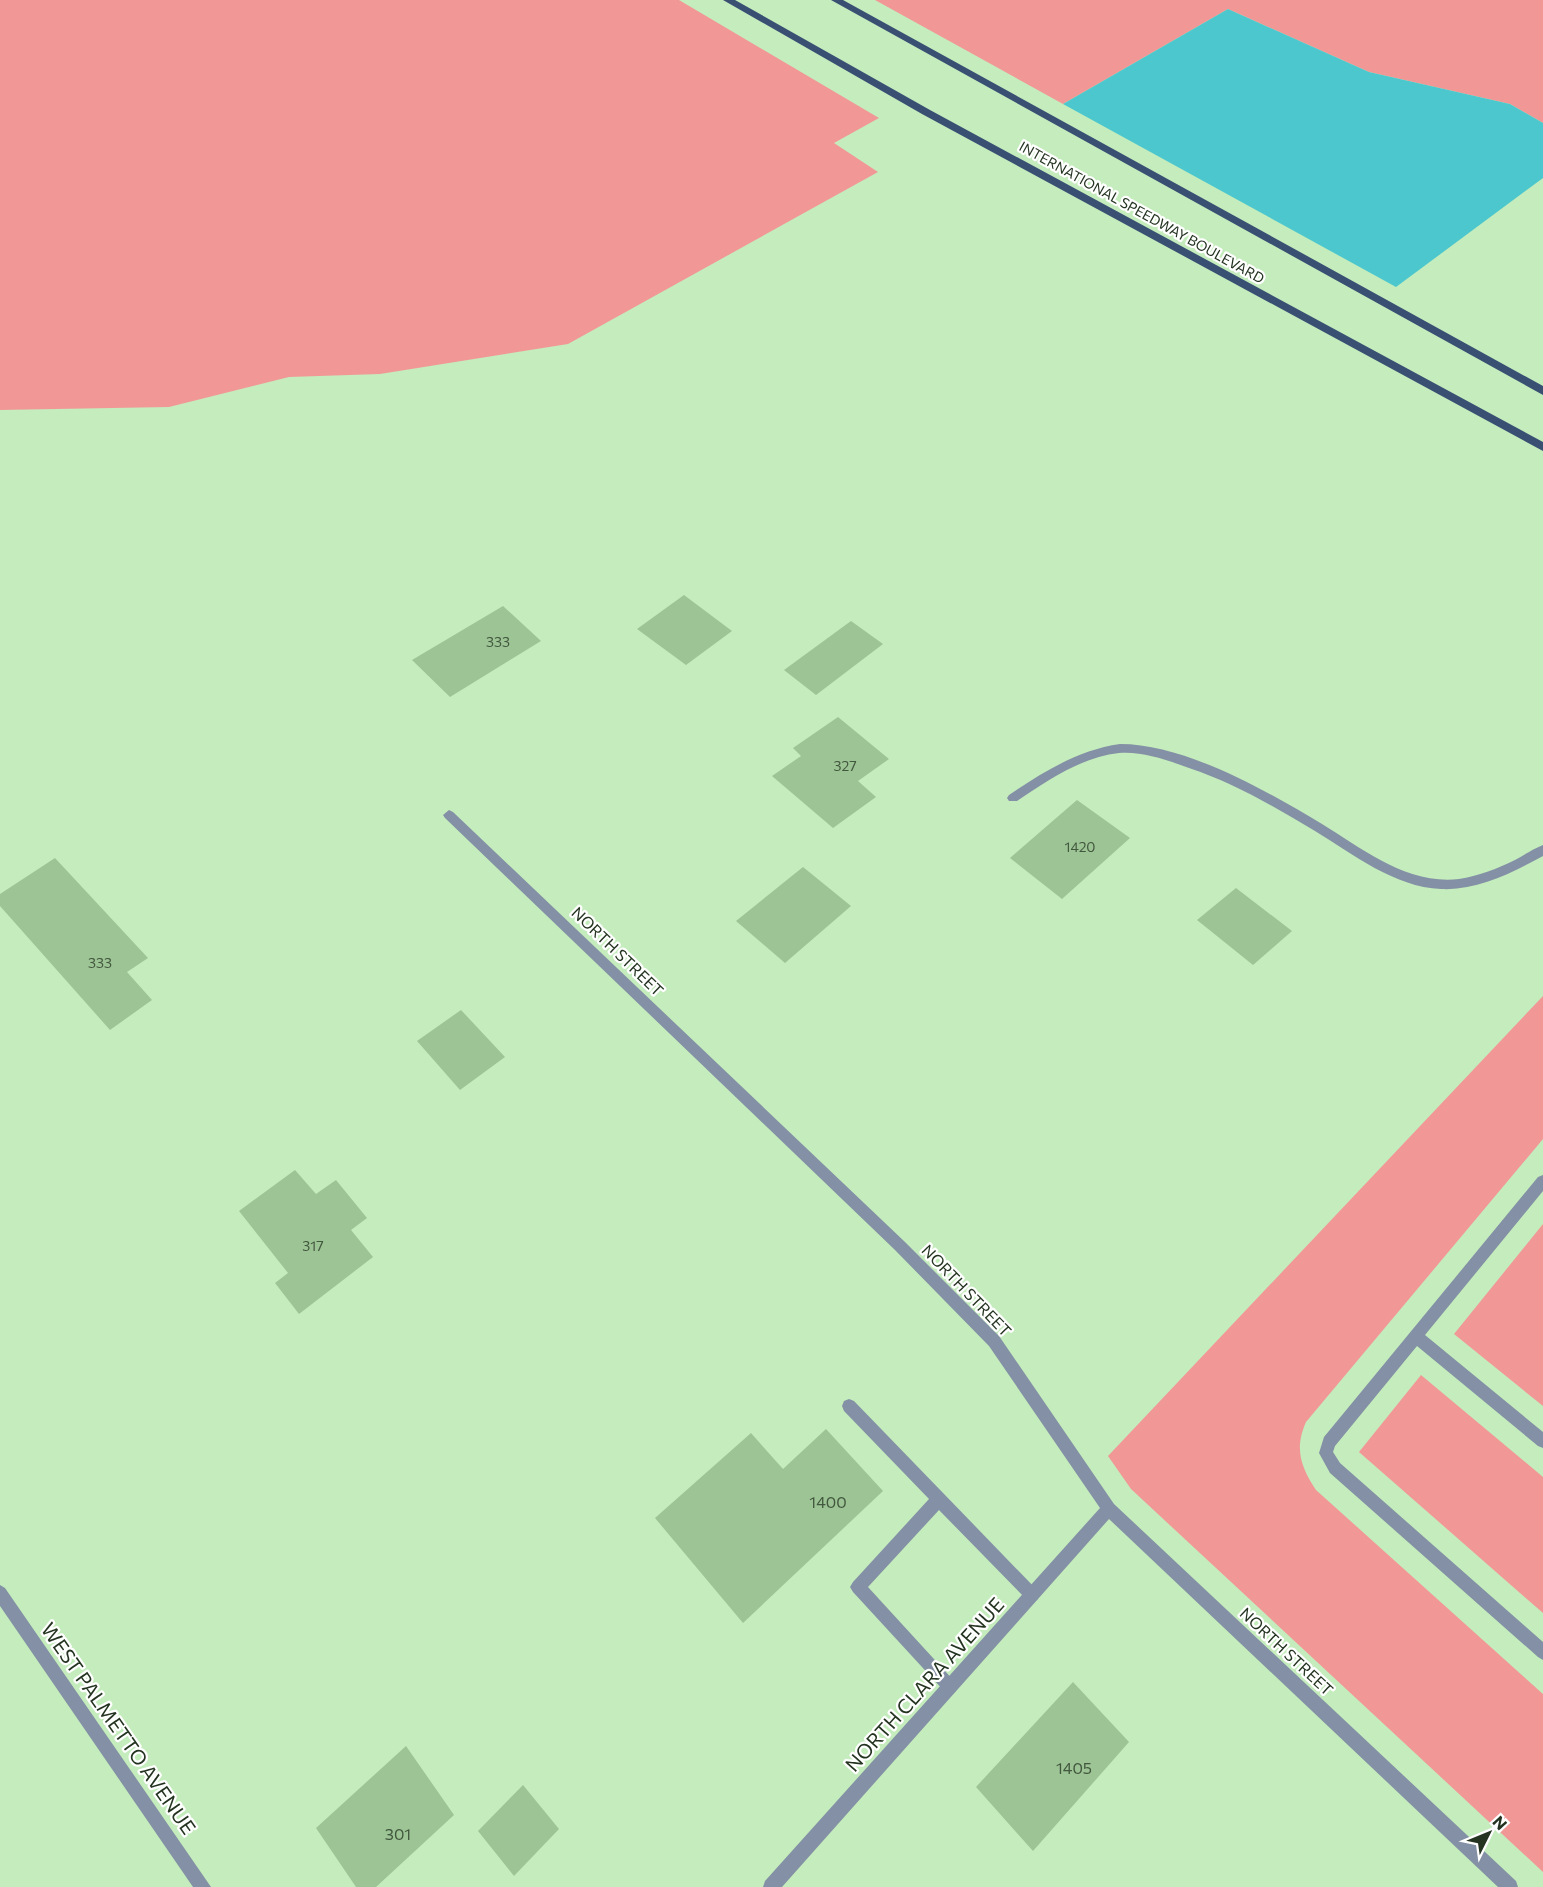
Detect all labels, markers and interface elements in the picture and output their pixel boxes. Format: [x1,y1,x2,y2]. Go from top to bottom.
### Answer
street label: INTERNATIONAL SPEEDWAY BOULEVARD [1017,137,1267,287]
house number: 333 [486,633,510,650]
house number: 327 [833,757,857,774]
house number: 1420 [1064,838,1096,855]
street label: NORTH STREET [568,902,668,1000]
house number: 333 [88,954,112,971]
house number: 317 [302,1237,324,1254]
street label: NORTH STREET [918,1240,1016,1340]
house number: 1400 [809,1492,847,1511]
street label: NORTH CLARA AVENUE [840,1592,1008,1776]
street label: NORTH STREET [1237,1603,1337,1699]
street label: WEST PALMETTO AVENUE [37,1618,201,1838]
house number: 1405 [1056,1758,1092,1777]
north arrow [1459,1803,1519,1863]
text: N [1489,1812,1511,1833]
house number: 301 [385,1824,411,1843]

